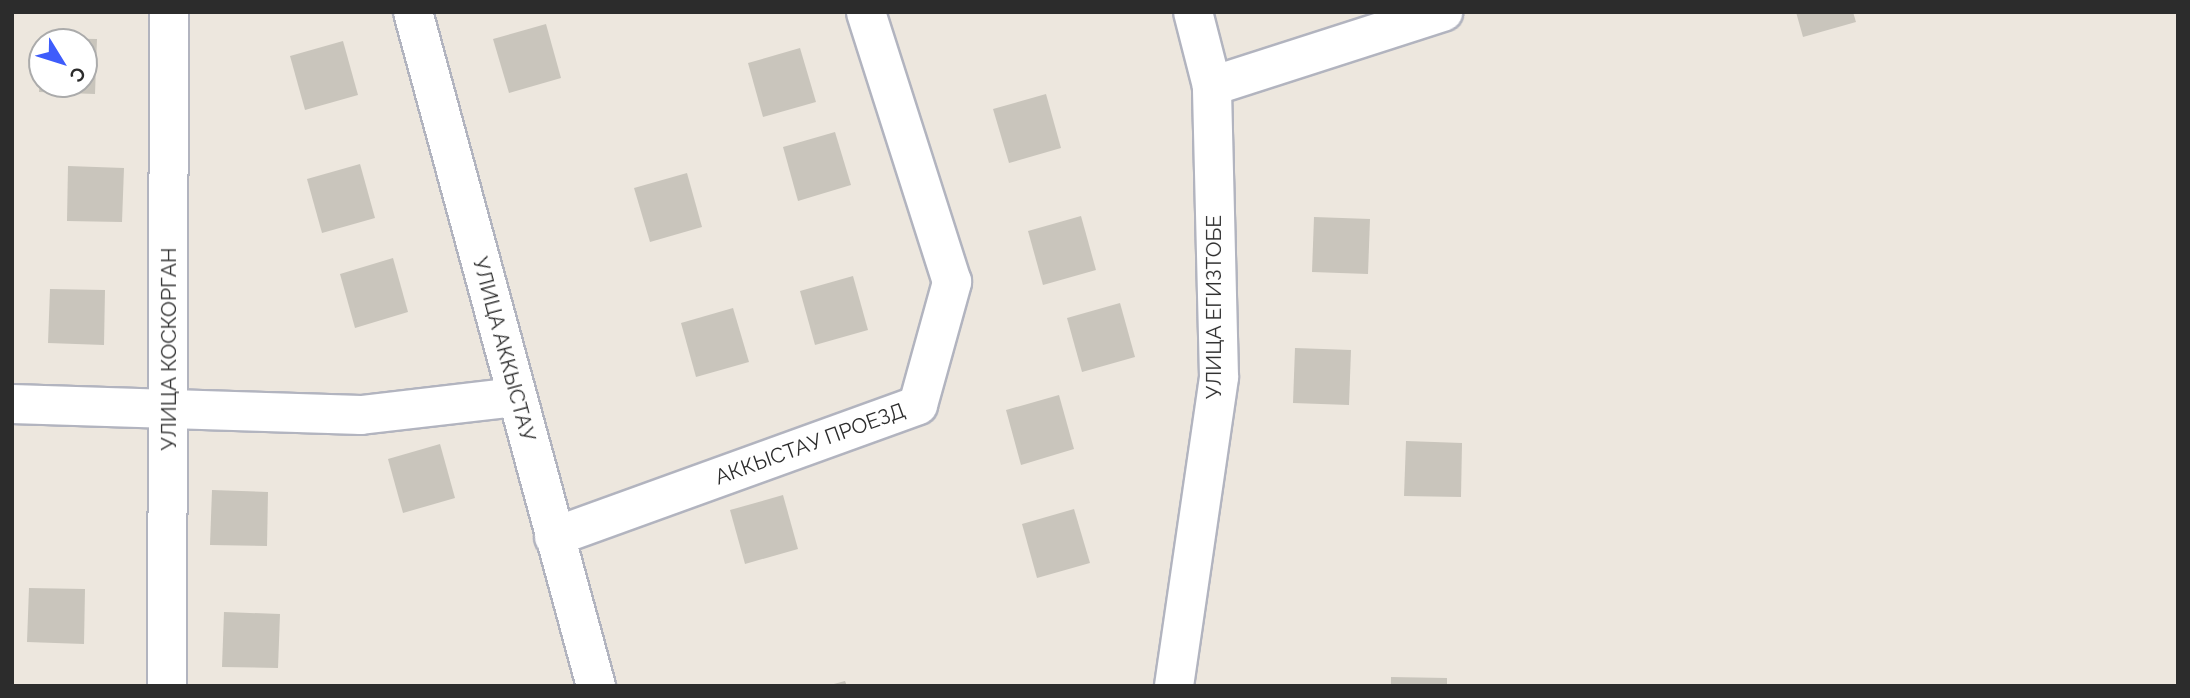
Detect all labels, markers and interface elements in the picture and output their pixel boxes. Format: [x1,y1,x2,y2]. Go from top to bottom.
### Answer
north arrow [28,28,98,98]
text: С [65,63,91,87]
street label: УЛИЦА ЕГИЗТОБЕ [1201,215,1227,399]
street label: УЛИЦА КОСКОРГАН [156,247,182,451]
street label: УЛИЦА АККЫСТАУ [467,254,541,444]
street label: АККЫСТАУ ПРОЕЗД [712,398,908,490]

